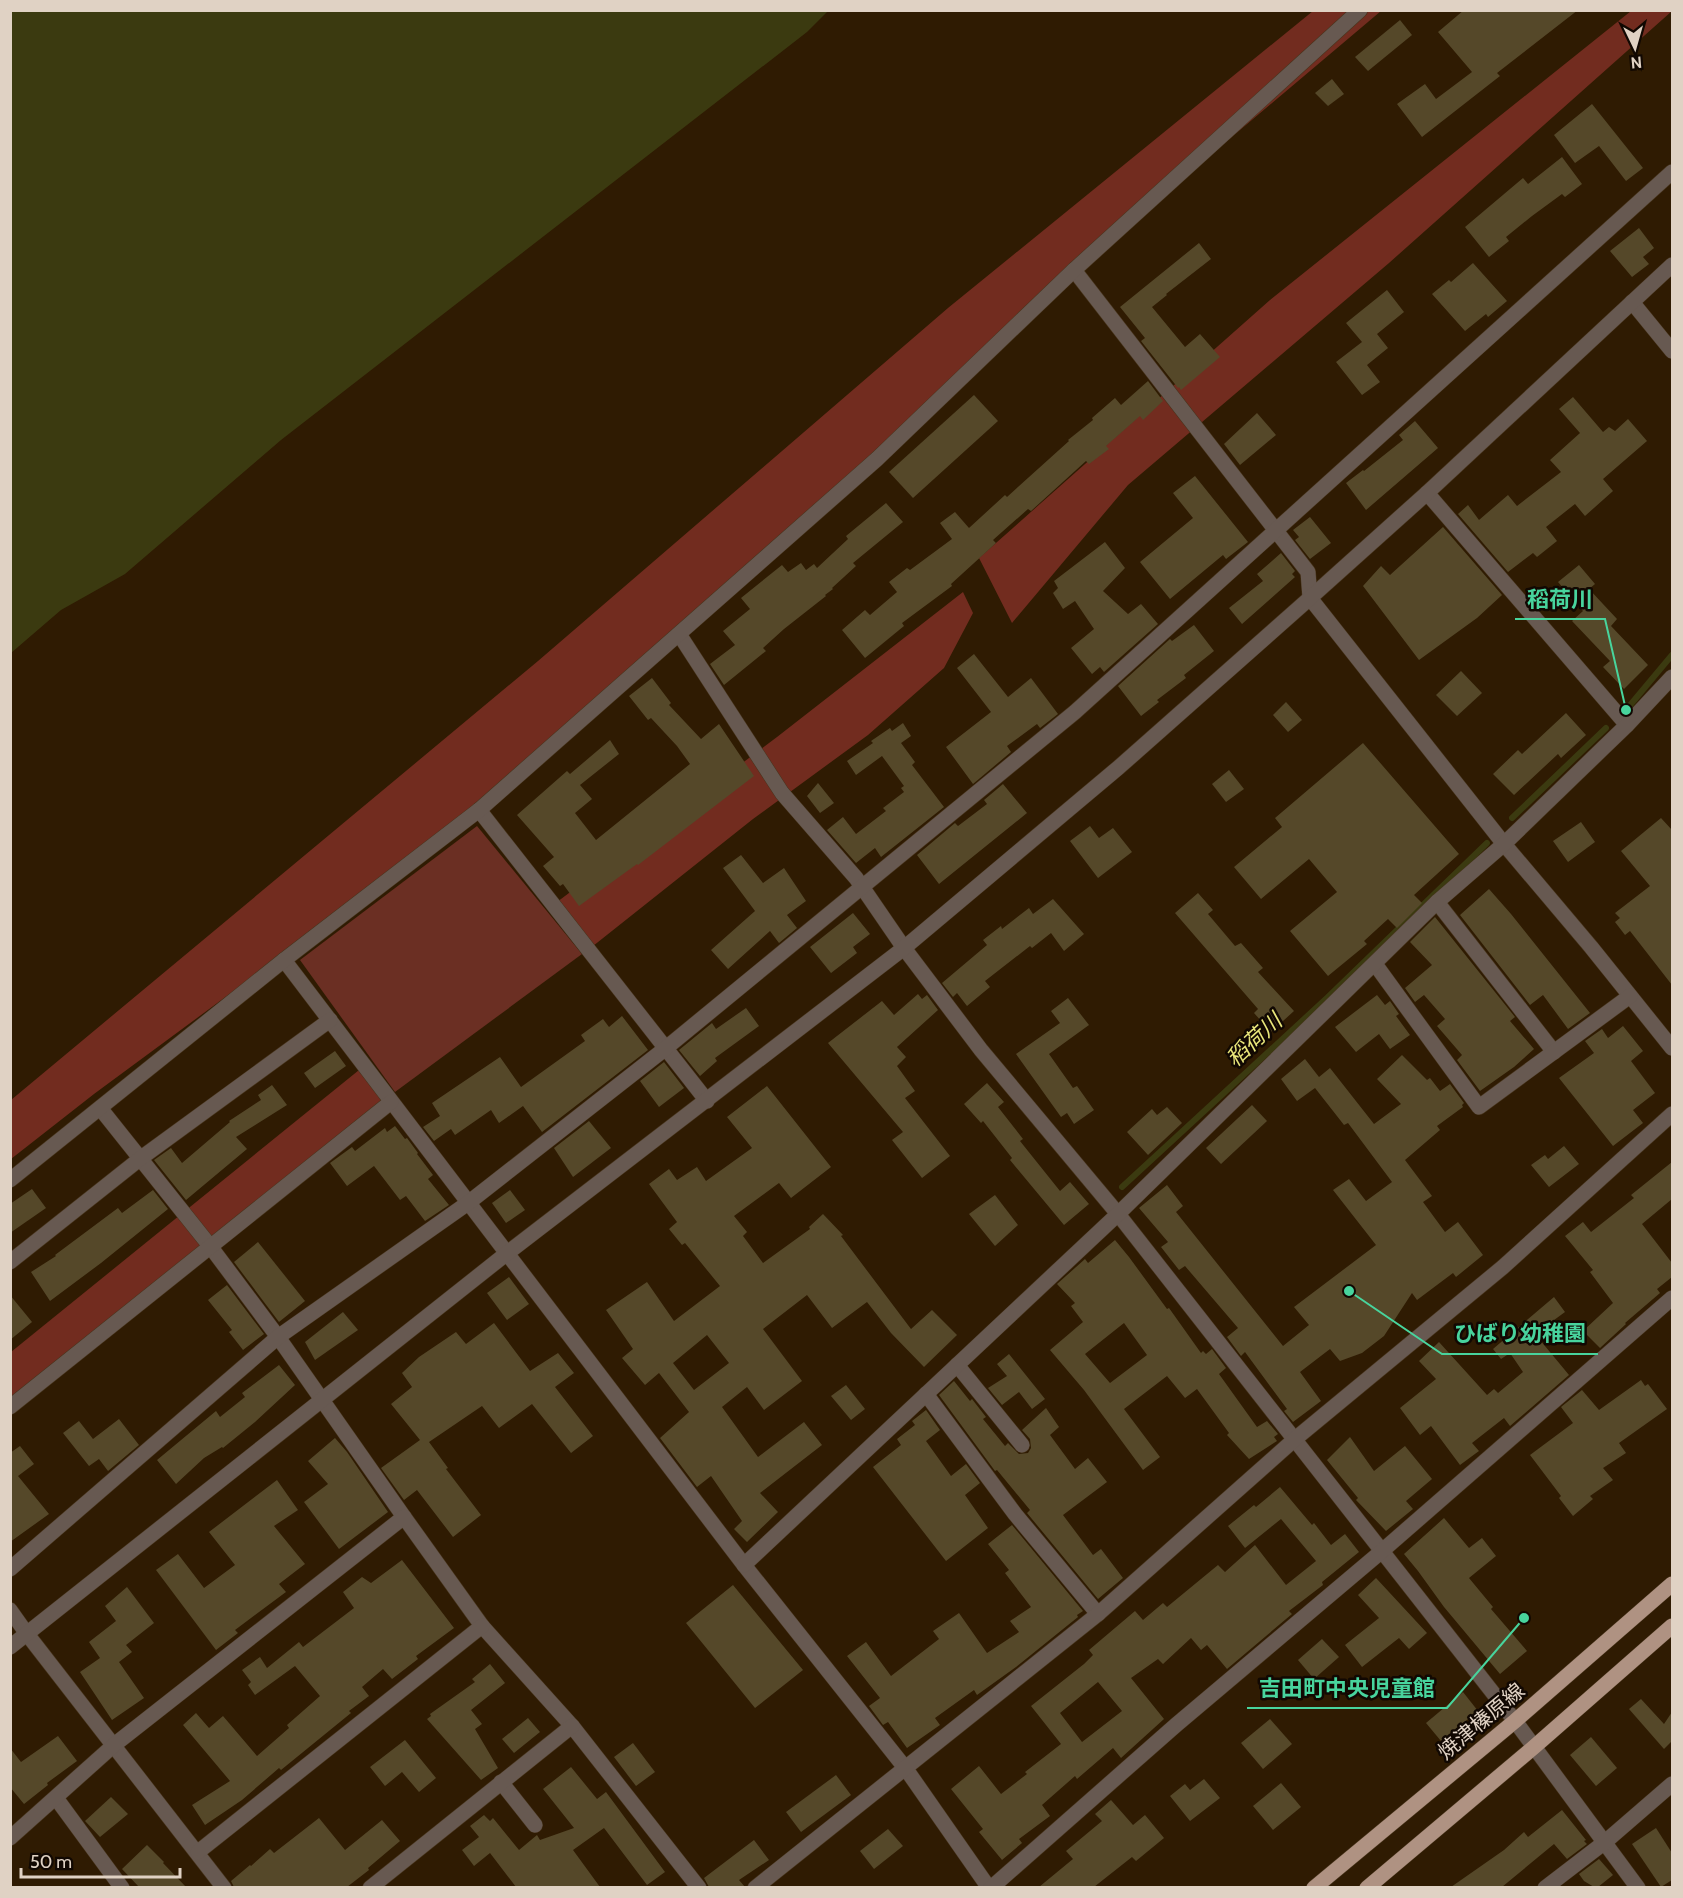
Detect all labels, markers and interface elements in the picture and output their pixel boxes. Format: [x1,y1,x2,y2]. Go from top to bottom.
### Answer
north arrow [1605,18,1665,78]
text: N [1630,52,1643,72]
callout: 稻荷川 [1515,579,1605,619]
text: 稻荷川 [1527,586,1593,613]
water label: 稻荷川 [1221,1006,1289,1072]
callout: ひばり幼稚園 [1442,1314,1598,1354]
text: ひばり幼稚園 [1454,1320,1586,1347]
callout: 吉田町中央児童館 [1247,1668,1447,1708]
text: 吉田町中央児童館 [1259,1675,1435,1702]
street label: 焼津榛原線 [1433,1678,1529,1764]
scale bar [21,1841,180,1879]
text: 50 m [30,1851,72,1873]

